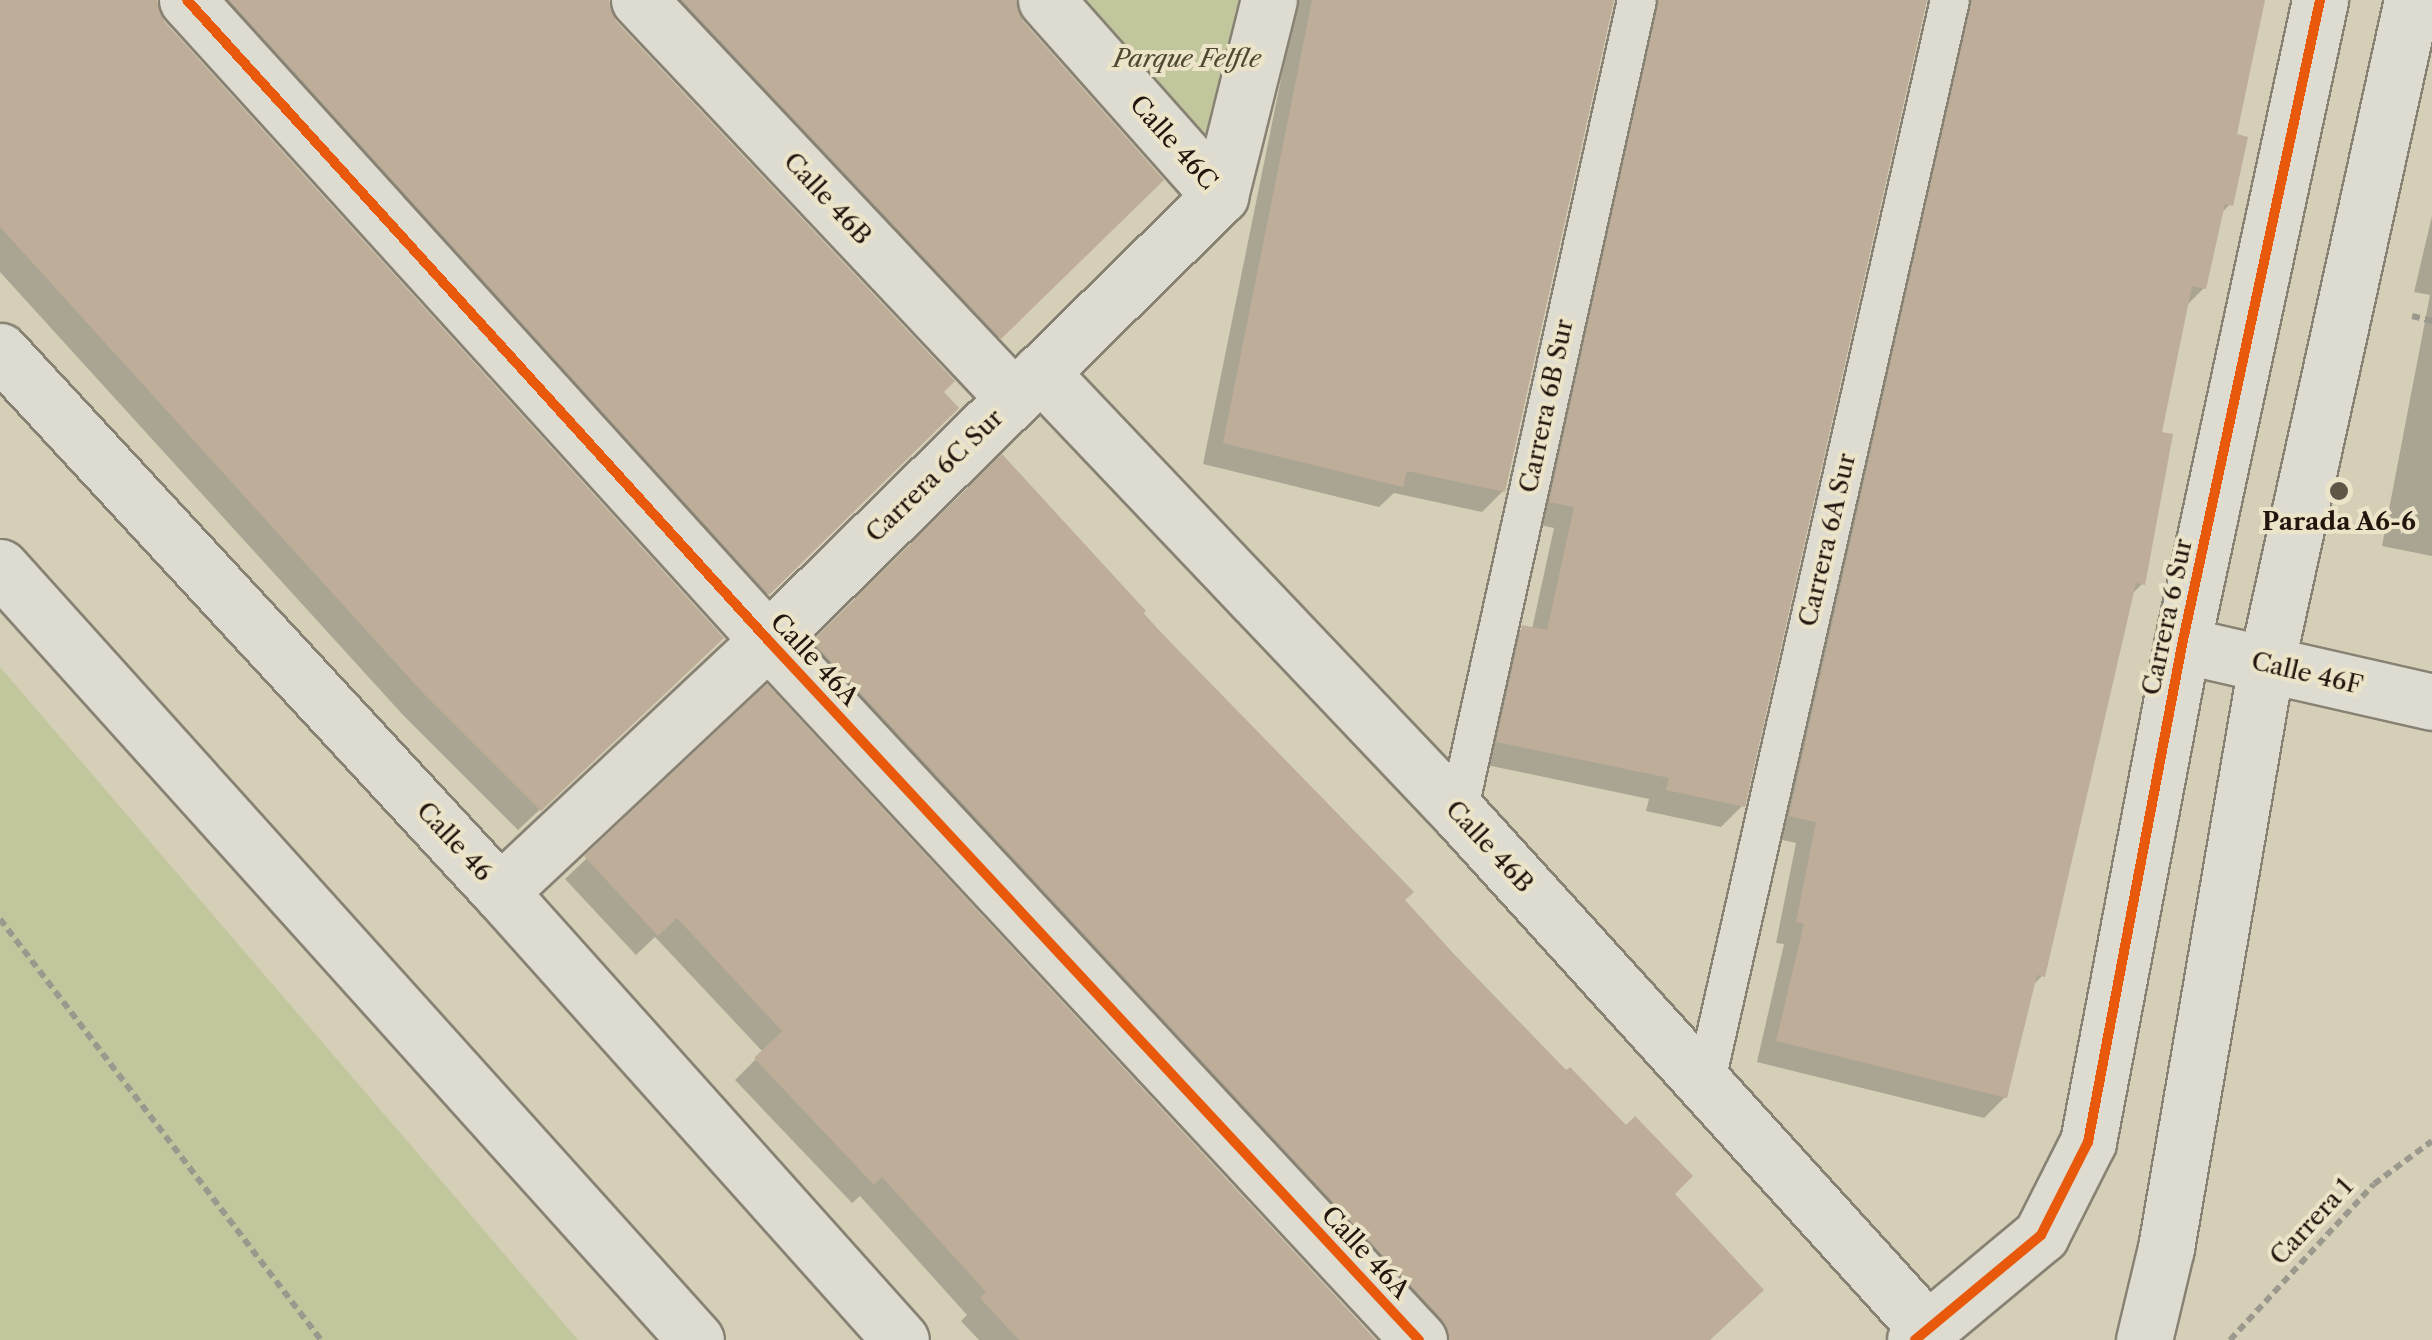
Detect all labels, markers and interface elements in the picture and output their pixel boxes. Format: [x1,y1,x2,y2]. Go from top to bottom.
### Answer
park label: Parque Felfle [1113,44,1261,74]
street label: Calle 46C [1123,90,1223,196]
street label: Calle 46B [777,147,877,251]
street label: Carrera 6B Sur [1514,316,1580,496]
street label: Carrera 6C Sur [860,403,1010,549]
street label: Carrera 6A Sur [1793,450,1863,630]
marker: Parada A6-6 [2328,480,2350,502]
place label: Parada A6-6 [2261,507,2417,537]
street label: Carrera 6 Sur [2137,536,2199,698]
street label: Calle 46A [764,608,864,712]
street label: Calle 46F [2248,647,2366,701]
street label: Calle 46B [1439,795,1539,899]
street label: Calle 46 [410,796,498,888]
street label: Carrera 1 [2264,1172,2360,1272]
street label: Calle 46A [1315,1201,1415,1305]

